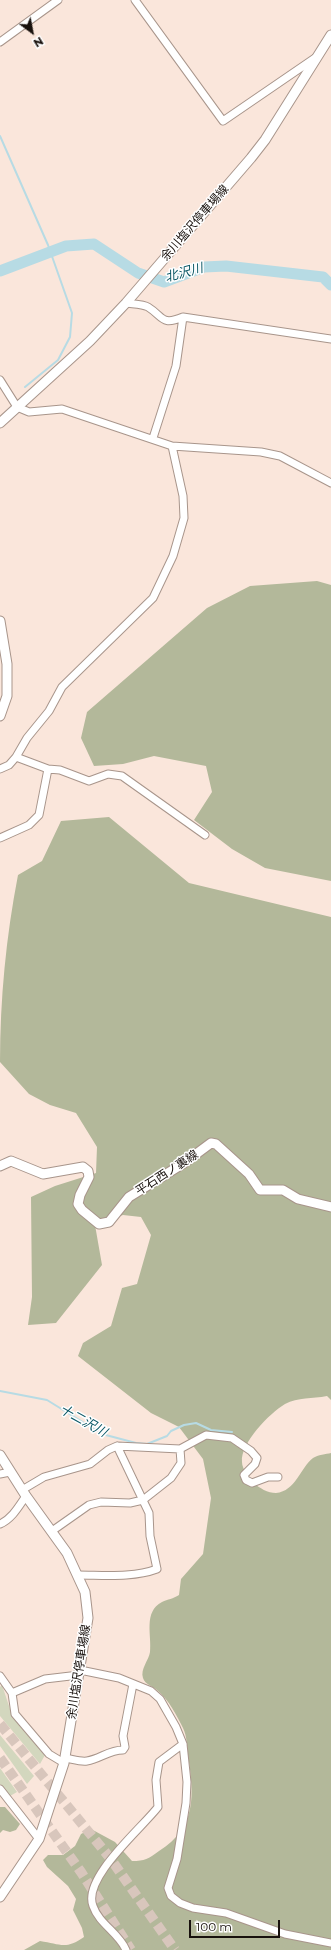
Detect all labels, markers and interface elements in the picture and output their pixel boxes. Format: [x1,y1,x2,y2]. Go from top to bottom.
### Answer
north arrow [12,12,52,52]
text: N [31,34,46,50]
street label: 余川塩沢停車場線 [158,182,232,264]
water label: 北沢川 [163,260,205,286]
street label: 平石西ノ裏線 [133,1147,201,1199]
water label: 十二沢川 [56,1402,110,1440]
street label: 余川塩沢停車場線 [64,1623,94,1721]
scale bar [191,1912,282,1938]
text: 100 m [196,1919,232,1934]

